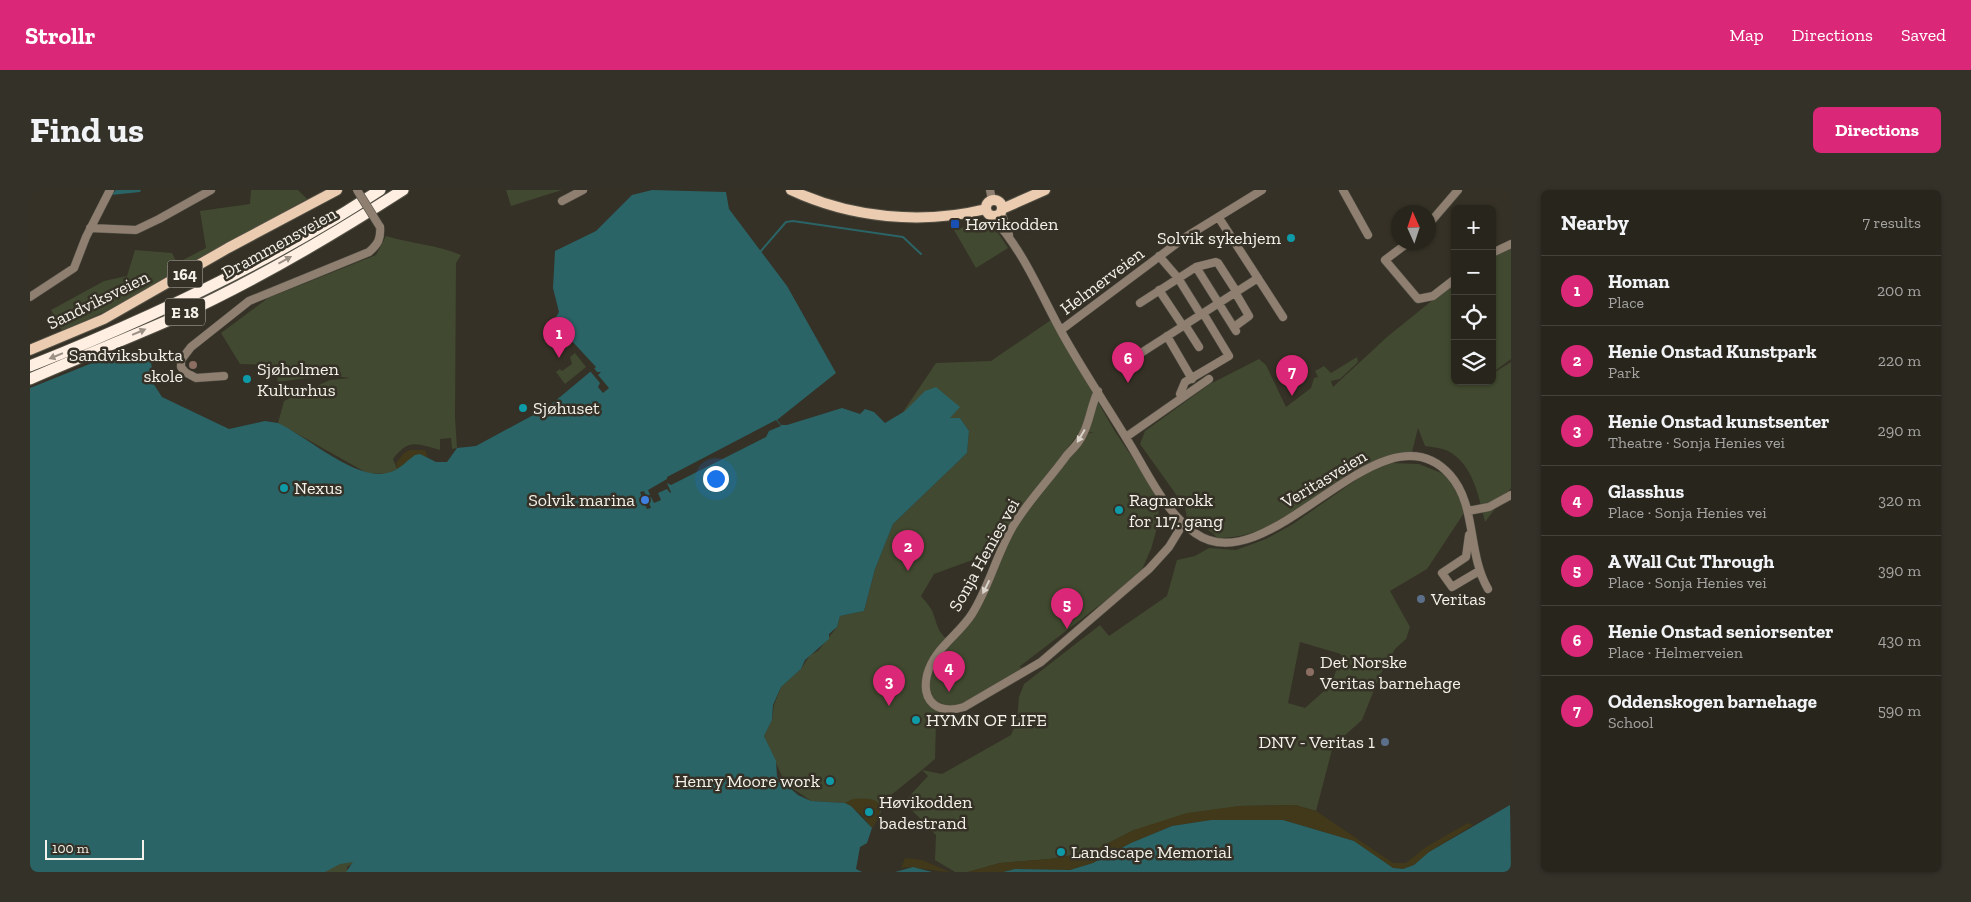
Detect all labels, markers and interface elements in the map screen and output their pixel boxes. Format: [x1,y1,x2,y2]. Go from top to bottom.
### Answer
text: Strollr [25,21,95,50]
text: Map [1729,24,1764,46]
text: Directions [1792,24,1873,46]
text: Saved [1901,24,1946,46]
button: Directions [1813,107,1941,153]
text: Find us [30,109,144,151]
street label: Drammensveien [218,202,341,284]
north arrow [1391,205,1436,250]
map controls [1451,205,1496,385]
button: + [1451,205,1496,250]
text: Nearby [1561,210,1629,235]
place label: Høvikodden [965,213,1059,235]
text: 7 results [1862,213,1921,232]
marker: Høvikodden [949,218,961,230]
place label: Solvik sykehjem [1157,227,1281,249]
marker: Solvik sykehjem [1285,232,1297,244]
street label: Helmerveien [1056,242,1149,320]
button: − [1451,250,1496,295]
one-way arrow [278,256,292,265]
road number: 164 [168,260,202,288]
street label: Sandviksveien [43,266,153,334]
text: Homan [1608,270,1670,293]
text: 1 [1574,281,1580,300]
text: 200 m [1877,281,1921,300]
text: Place [1608,293,1644,312]
button: locate [1451,295,1496,340]
road number: E 18 [165,298,205,326]
pin: 1 [543,317,575,358]
one-way arrow [132,328,146,336]
button: layers [1451,340,1496,385]
text: Henie Onstad Kunstpark [1608,340,1816,363]
pin: 6 [1112,342,1144,383]
place label: Sandviksbukta skole [69,344,183,387]
text: 2 [1573,351,1581,370]
text: 220 m [1878,351,1921,370]
one-way arrow [48,352,63,360]
pin: 7 [1276,355,1308,396]
place label: Sjøholmen Kulturhus [257,358,340,401]
marker: Sandviksbukta skole [187,359,199,371]
text: Park [1608,363,1640,382]
marker: Sjøholmen Kulturhus [241,373,253,385]
place label: Sjøhuset [533,397,600,419]
marker: Sjøhuset [517,402,529,414]
text: Henie Onstad kunstsenter [1608,410,1829,433]
text: 3 [1573,421,1581,440]
text: 290 m [1878,421,1921,440]
one-way arrow [1076,429,1085,443]
text: Theatre · Sonja Henies vei [1608,433,1785,452]
street label: Veritasveien [1276,445,1371,514]
your location [703,466,729,492]
place label: Nexus [294,477,343,499]
text: Glasshus [1608,480,1684,503]
marker: Nexus [278,482,290,494]
place label: Solvik marina [528,489,635,511]
place label: Ragnarokk for 117. gang [1129,489,1223,532]
text: 4 [1572,491,1582,510]
text: 320 m [1878,491,1921,510]
marker: Solvik marina [639,494,651,506]
street label: Sonja Henies vei [944,495,1024,615]
text: Place · Sonja Henies vei [1608,503,1767,522]
marker: Ragnarokk for 117. gang [1113,504,1125,516]
pin: 2 [892,530,924,571]
text: A Wall Cut Through [1608,550,1774,573]
text: 5 [1573,561,1581,580]
text: 390 m [1878,561,1921,580]
text: Place · Sonja Henies vei [1608,573,1767,592]
one-way arrow [982,580,990,595]
pin: 5 [1051,588,1083,629]
place label: Veritas [1430,588,1486,610]
marker: Veritas [1415,593,1427,605]
text: Henie Onstad seniorsenter [1608,620,1833,643]
text: 6 [1573,631,1581,650]
text: 430 m [1878,631,1921,650]
text: Place · Helmerveien [1608,643,1743,662]
pin: 4 [933,651,965,692]
place label: Det Norske Veritas barnehage [1319,651,1461,694]
pin: 3 [873,665,905,706]
marker: Det Norske Veritas barnehage [1304,666,1316,678]
text: Oddenskogen barnehage [1608,690,1817,713]
text: 7 [1573,701,1581,720]
text: 590 m [1878,701,1921,720]
place label: HYMN OF LIFE [926,709,1047,731]
text: School [1608,713,1654,732]
marker: HYMN OF LIFE [910,714,922,726]
place label: DNV - Veritas 1 [1259,731,1375,753]
marker: DNV - Veritas 1 [1379,736,1391,748]
place label: Henry Moore work [674,770,821,792]
marker: Henry Moore work [824,775,836,787]
place label: Høvikodden badestrand [878,791,973,834]
marker: Høvikodden badestrand [863,806,875,818]
scale bar [45,837,144,860]
text: 100 m [52,840,89,857]
place label: Landscape Memorial [1071,841,1232,863]
marker: Landscape Memorial [1055,846,1067,858]

